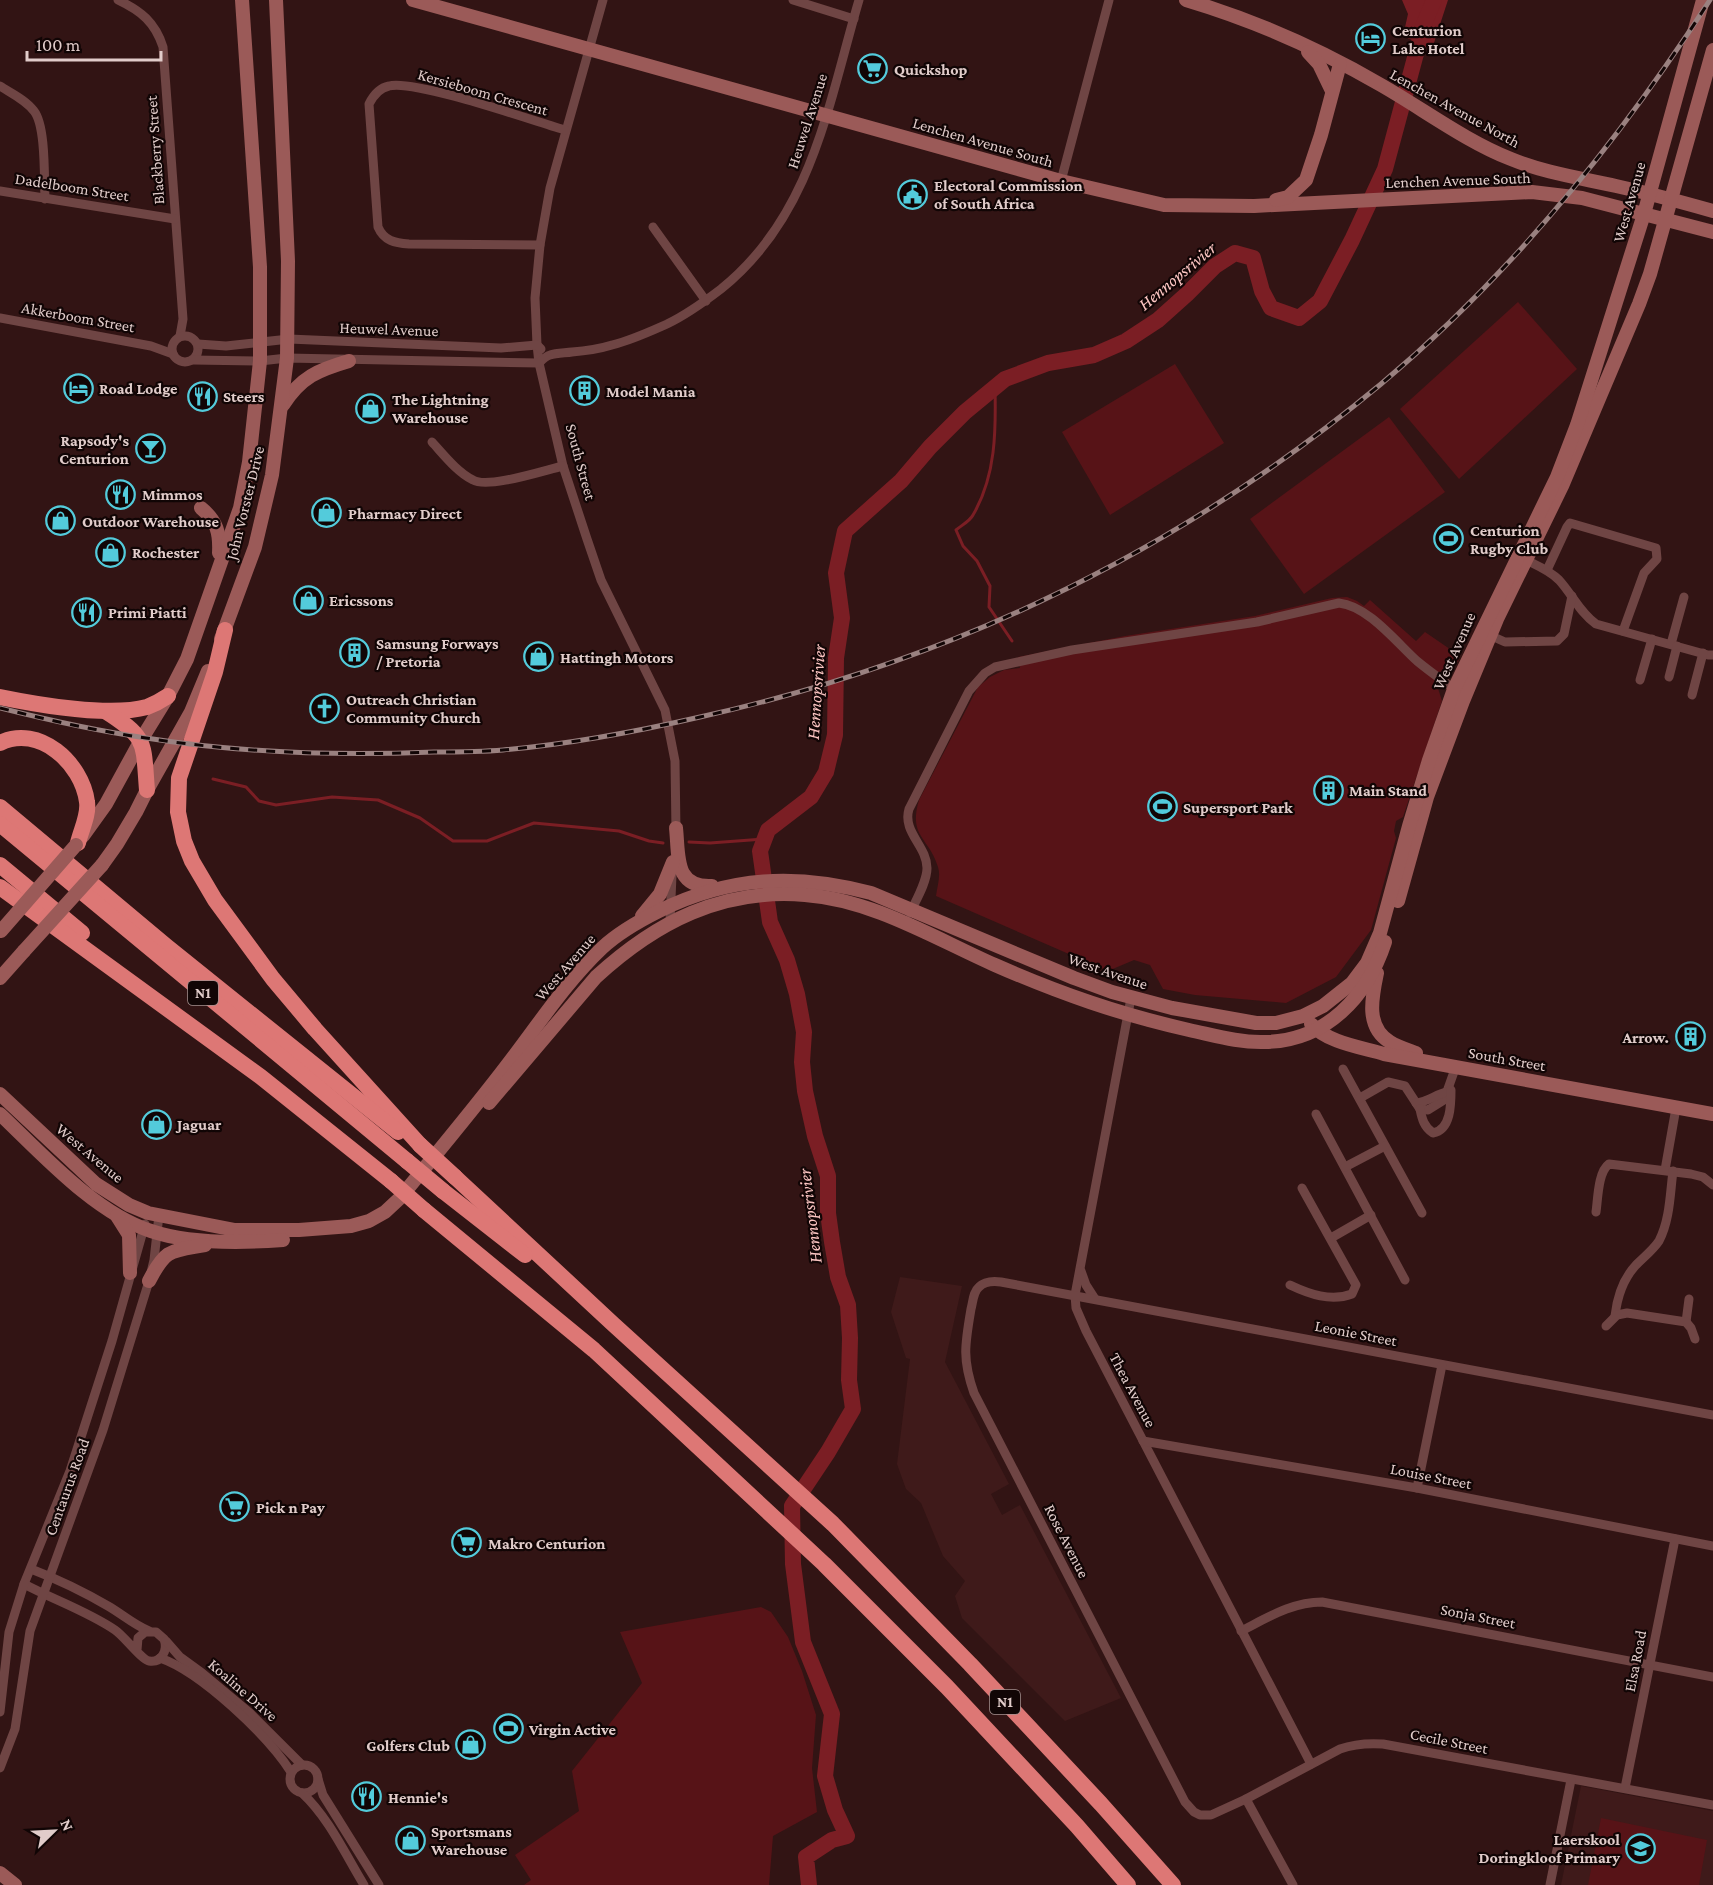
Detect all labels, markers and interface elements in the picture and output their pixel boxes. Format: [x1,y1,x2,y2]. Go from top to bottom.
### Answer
place label: Centurion Lake Hotel [1392,22,1465,57]
hotel icon: Centurion Lake Hotel [1355,23,1387,55]
scale bar [27,24,160,62]
text: 100 m [36,35,81,55]
supermarket icon: Quickshop [857,53,889,85]
place label: Quickshop [894,61,968,78]
street label: Kersieboom Crescent [416,65,551,119]
street label: Lenchen Avenue North [1387,65,1523,151]
street label: Heuwel Avenue [784,71,830,171]
street label: Blackberry Street [143,94,168,205]
street label: Lenchen Avenue South [911,114,1056,170]
street label: West Avenue [1609,160,1649,244]
street label: Lenchen Avenue South [1385,169,1531,191]
street label: Dadelboom Street [14,170,131,205]
place label: Electoral Commission of South Africa [934,177,1083,212]
public building icon: Electoral Commission of South Africa [897,178,929,210]
water label: Hennopsrivier [1134,237,1220,314]
street label: Akkerboom Street [20,299,136,335]
street label: Heuwel Avenue [339,319,439,339]
hotel icon: Road Lodge [62,372,94,404]
building icon: Model Mania [569,375,601,407]
place label: Road Lodge [99,380,178,397]
restaurant icon: Steers [186,380,218,412]
place label: Model Mania [606,383,696,400]
place label: Steers [223,388,265,405]
place label: The Lightning Warehouse [391,391,489,426]
shop icon: The Lightning Warehouse [355,392,387,424]
street label: South Street [563,422,600,503]
place label: Rapsody's Centurion [59,432,129,467]
bar icon: Rapsody's Centurion [134,433,166,465]
street label: John Vorster Drive [222,444,268,564]
restaurant icon: Mimmos [105,478,137,510]
place label: Mimmos [142,486,203,503]
shop icon: Pharmacy Direct [311,497,343,529]
shop icon: Outdoor Warehouse [45,505,77,537]
place label: Pharmacy Direct [348,505,462,522]
place label: Outdoor Warehouse [82,513,219,530]
place label: Centurion Rugby Club [1470,522,1549,557]
sports icon: Centurion Rugby Club [1433,523,1465,555]
shop icon: Rochester [95,536,127,568]
place label: Rochester [132,544,200,561]
shop icon: Ericssons [292,584,324,616]
place label: Ericssons [329,592,394,609]
restaurant icon: Primi Piatti [71,596,103,628]
place label: Primi Piatti [108,604,187,621]
street label: West Avenue [1429,610,1479,692]
place label: Samsung Forways / Pretoria [376,635,499,670]
building icon: Samsung Forways / Pretoria [339,636,371,668]
shop icon: Hattingh Motors [523,641,555,673]
water label: Hennopsrivier [803,643,829,740]
place label: Hattingh Motors [560,649,674,666]
place label: Outreach Christian Community Church [346,691,481,726]
church icon: Outreach Christian Community Church [309,692,341,724]
building icon: Main Stand [1312,774,1344,806]
place label: Main Stand [1349,782,1427,799]
sports icon: Supersport Park [1146,791,1178,823]
place label: Supersport Park [1183,799,1293,816]
street label: West Avenue [531,930,599,1004]
street label: West Avenue [1066,949,1150,993]
road number: N1 [188,981,218,1005]
building icon: Arrow. [1674,1021,1706,1053]
place label: Arrow. [1621,1029,1669,1046]
street label: South Street [1467,1044,1548,1074]
shop icon: Jaguar [140,1108,172,1140]
place label: Jaguar [175,1116,222,1133]
street label: West Avenue [53,1120,127,1186]
water label: Hennopsrivier [794,1167,826,1264]
street label: Leonie Street [1314,1317,1399,1349]
street label: Thea Avenue [1106,1350,1160,1430]
street label: Centaurus Road [42,1436,93,1538]
street label: Louise Street [1389,1460,1474,1492]
supermarket icon: Pick n Pay [219,1491,251,1523]
place label: Pick n Pay [256,1499,325,1516]
street label: Rose Avenue [1041,1501,1093,1581]
supermarket icon: Makro Centurion [451,1527,483,1559]
place label: Makro Centurion [488,1535,605,1552]
street label: Sonja Street [1439,1600,1518,1633]
street label: Elsa Road [1621,1628,1649,1693]
street label: Koaline Drive [205,1655,281,1725]
road number: N1 [990,1690,1020,1714]
sports icon: Virgin Active [492,1713,524,1745]
place label: Virgin Active [528,1721,617,1738]
street label: Cecile Street [1409,1725,1490,1757]
shop icon: Golfers Club [455,1729,487,1761]
place label: Golfers Club [366,1737,450,1754]
restaurant icon: Hennie's [351,1781,383,1813]
place label: Hennie's [388,1789,448,1806]
north arrow [24,1801,84,1861]
text: N [57,1817,77,1834]
place label: Sportsmans Warehouse [430,1823,512,1858]
shop icon: Sportsmans Warehouse [394,1824,426,1856]
place label: Laerskool Doringkloof Primary [1479,1831,1620,1866]
school or university icon: Laerskool Doringkloof Primary [1625,1832,1657,1864]

